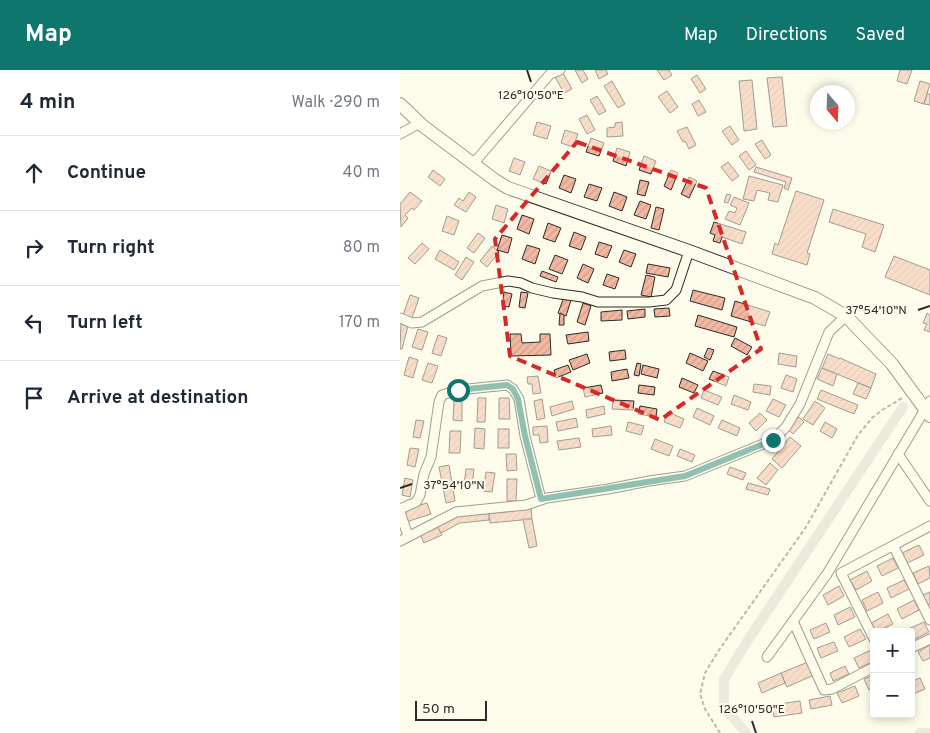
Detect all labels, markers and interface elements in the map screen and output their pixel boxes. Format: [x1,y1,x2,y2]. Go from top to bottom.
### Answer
text: Map [25,20,72,50]
text: Map [684,24,718,47]
text: Directions [746,24,828,47]
text: Saved [856,24,905,47]
north arrow [810,85,855,130]
text: 126°10'50"E [498,88,564,104]
text: 4 min [20,89,76,116]
text: Walk · 290 m [292,93,380,113]
icon: ahead [20,159,48,187]
text: Continue [67,161,146,185]
text: 40 m [342,163,380,183]
icon: right [20,234,48,262]
text: Turn right [67,236,155,260]
text: 80 m [343,238,380,258]
text: 37°54'10"N [845,303,907,319]
icon: left [20,309,48,337]
text: Turn left [67,311,143,335]
text: 170 m [339,313,380,333]
route start [447,379,470,402]
icon: arrive [20,384,48,412]
text: Arrive at destination [67,386,248,410]
route end [762,429,785,452]
text: 37°54'10"N [423,478,485,494]
map controls [870,628,915,718]
button: + [870,628,915,673]
button: − [870,673,915,718]
scale bar [415,698,488,721]
text: 50 m [422,701,455,718]
text: 126°10'50"E [719,702,785,718]

